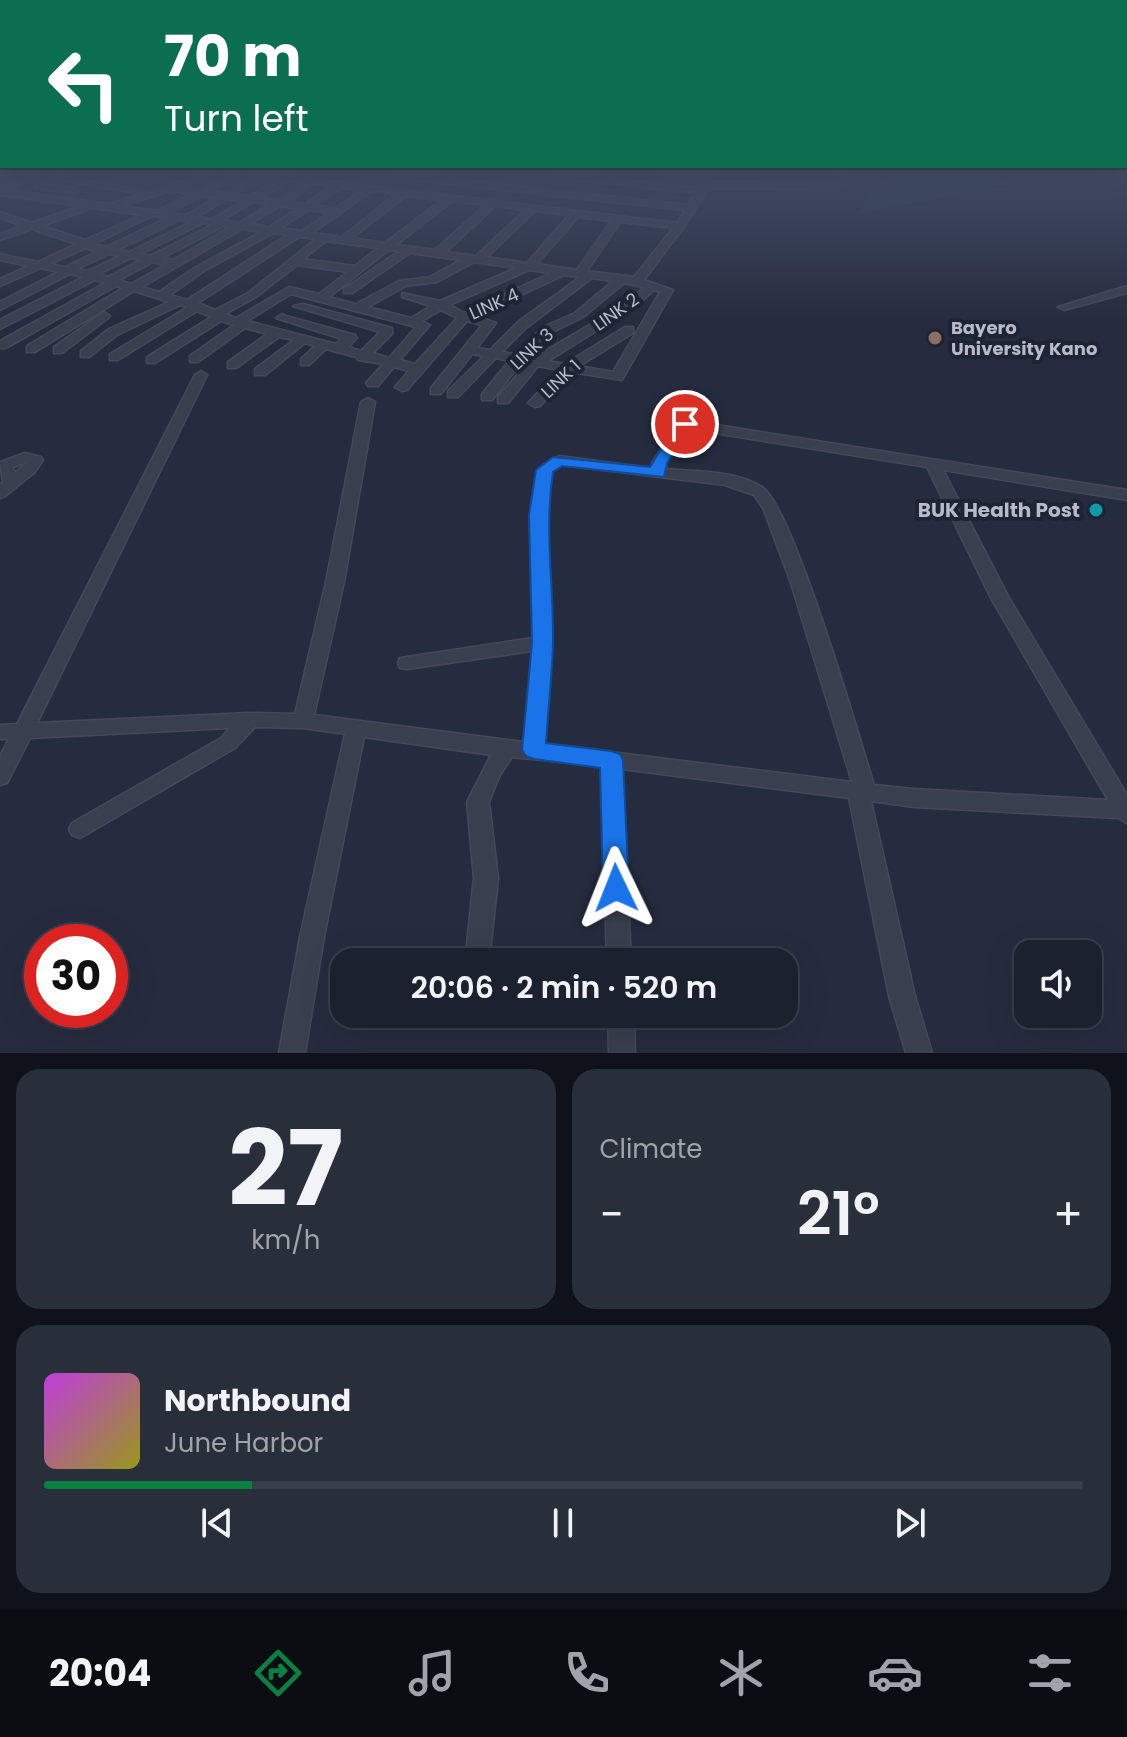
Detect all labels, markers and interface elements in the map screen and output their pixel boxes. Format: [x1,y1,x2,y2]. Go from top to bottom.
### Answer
text: 70 m [164,17,302,96]
icon: left [32,32,136,136]
text: Turn left [164,93,309,144]
street label: LINK 4 [465,282,523,325]
street label: LINK 2 [588,287,644,336]
place label: Bayero University Kano [951,315,1097,361]
street label: LINK 3 [504,322,559,375]
marker: Bayero University Kano [926,329,944,347]
street label: LINK 1 [535,354,586,404]
pin [651,390,719,458]
icon: arrive [663,402,707,446]
place label: BUK Health Post [918,496,1080,524]
marker: BUK Health Post [1087,501,1105,519]
position arrow [574,846,658,930]
speed limit sign: 30 [24,924,128,1028]
map controls [1014,940,1102,1028]
button: sound [1014,940,1102,1028]
text: 20:06 · 2 min · 520 m [411,966,717,1009]
text: 27 [228,1096,343,1241]
text: Climate [600,1131,702,1167]
text: 21° [797,1172,880,1256]
text: − [600,1184,624,1245]
text: + [1053,1184,1083,1245]
text: km/h [251,1222,320,1258]
text: Northbound [164,1379,351,1422]
text: June Harbor [164,1425,323,1461]
icon: previous [195,1501,239,1545]
icon: pause [541,1501,585,1545]
icon: next [888,1501,932,1545]
icon: directions [250,1645,306,1701]
icon: music [404,1645,460,1701]
icon: phone [559,1645,615,1701]
icon: climate [713,1645,769,1701]
icon: car [867,1645,923,1701]
icon: filters [1022,1645,1078,1701]
text: 20:04 [49,1648,151,1699]

